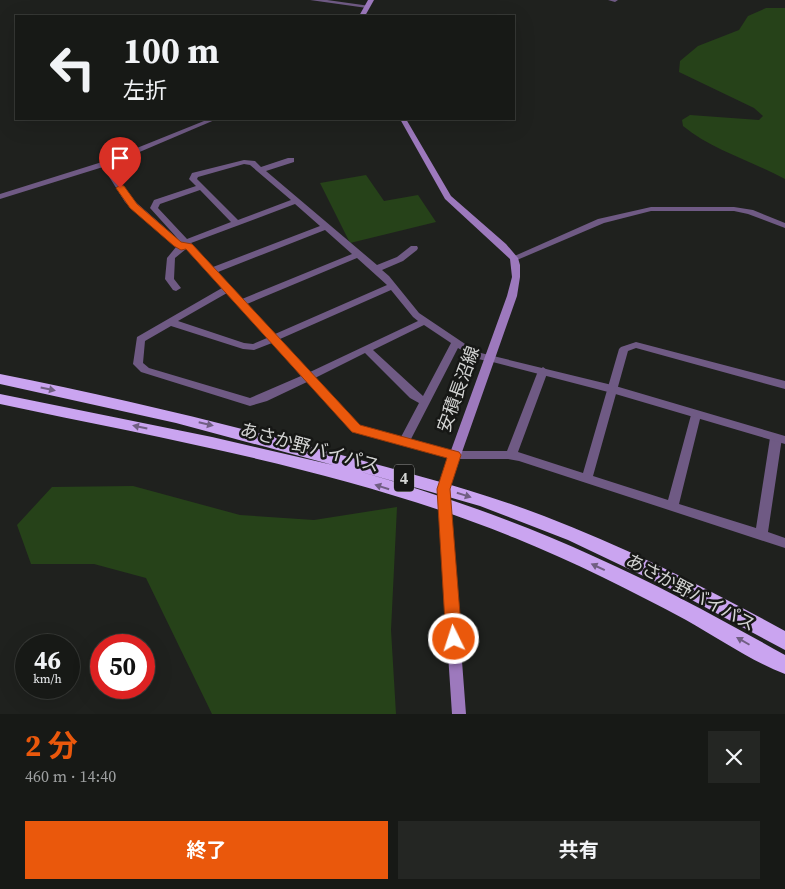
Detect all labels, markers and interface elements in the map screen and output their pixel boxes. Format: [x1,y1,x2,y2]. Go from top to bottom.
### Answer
text: 100 m [123,27,219,75]
icon: left [40,35,105,100]
text: 左折 [123,75,167,105]
pin [99,137,141,188]
icon: arrive [106,144,134,172]
street label: 安積長沼線 [431,342,485,436]
one-way arrow [40,385,55,393]
street label: あさか野バイパス [237,416,383,478]
one-way arrow [199,420,214,428]
one-way arrow [131,423,147,431]
road number: 4 [394,464,414,492]
one-way arrow [375,482,390,490]
one-way arrow [457,492,472,500]
street label: あさか野バイパス [622,547,760,637]
one-way arrow [591,562,605,570]
position arrow [427,612,479,664]
speed limit sign: 50 [90,634,155,699]
one-way arrow [735,637,750,645]
text: 46 [34,643,61,677]
text: km/h [33,671,62,687]
text: 2 分 [25,725,78,766]
button: close [708,731,760,783]
text: 460 m · 14:40 [25,765,116,787]
button: 終了 [25,821,388,879]
button: 共有 [398,821,760,879]

